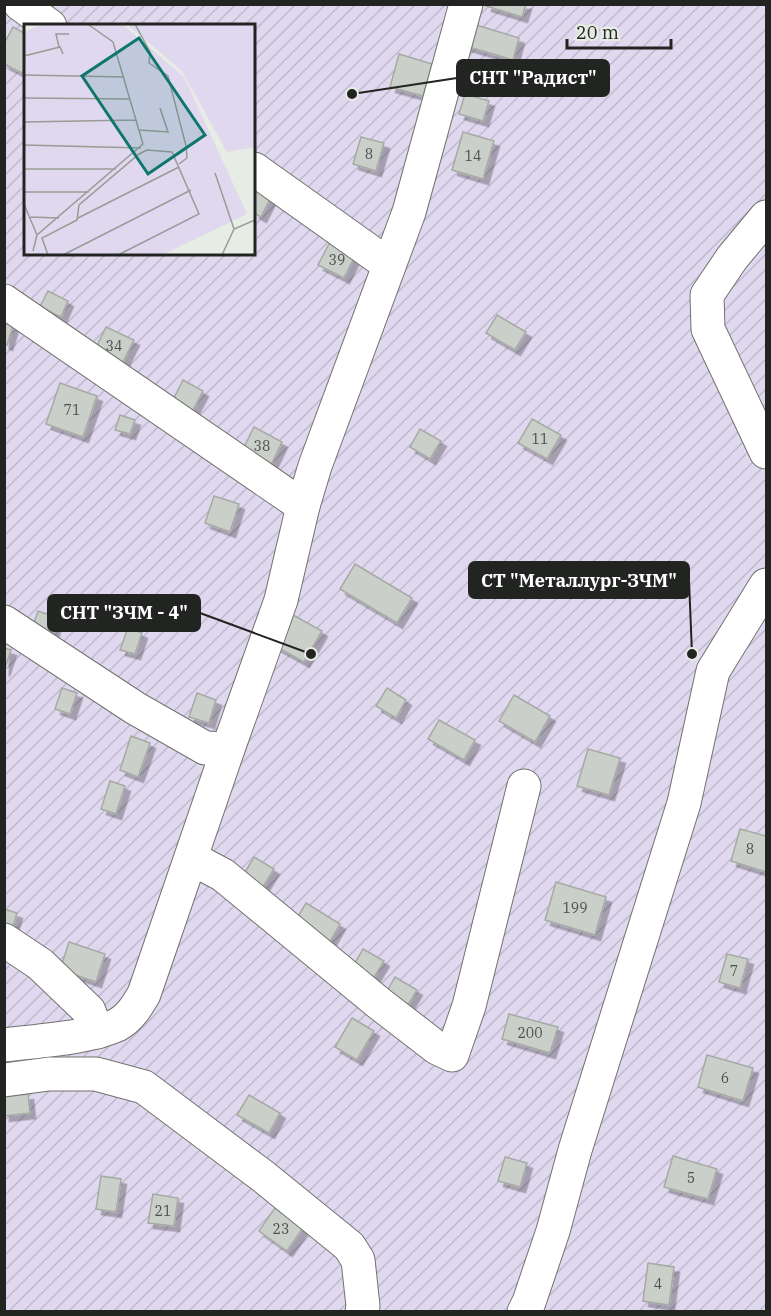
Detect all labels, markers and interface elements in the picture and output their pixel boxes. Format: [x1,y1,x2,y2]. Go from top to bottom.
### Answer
scale bar [567,12,670,50]
text: 20 m [576,21,619,44]
inset map [24,24,255,255]
callout: СНТ "Радист" [457,60,609,96]
text: СНТ "Радист" [469,66,597,89]
house number: 8 [365,145,373,163]
house number: 14 [465,147,481,165]
house number: 39 [329,251,345,269]
house number: 34 [106,337,122,355]
house number: 71 [64,401,80,419]
house number: 11 [532,430,548,448]
house number: 38 [254,437,270,455]
callout: СТ "Металлург-ЗЧМ" [469,562,689,598]
text: СТ "Металлург-ЗЧМ" [481,569,677,592]
callout: СНТ "ЗЧМ - 4" [48,595,200,631]
text: СНТ "ЗЧМ - 4" [60,601,188,624]
house number: 8 [746,840,754,858]
house number: 199 [562,899,588,917]
house number: 7 [730,962,738,980]
house number: 200 [517,1024,543,1042]
house number: 6 [721,1069,729,1087]
house number: 5 [687,1169,695,1187]
house number: 21 [155,1202,171,1220]
house number: 23 [273,1220,289,1238]
house number: 4 [654,1275,662,1293]

